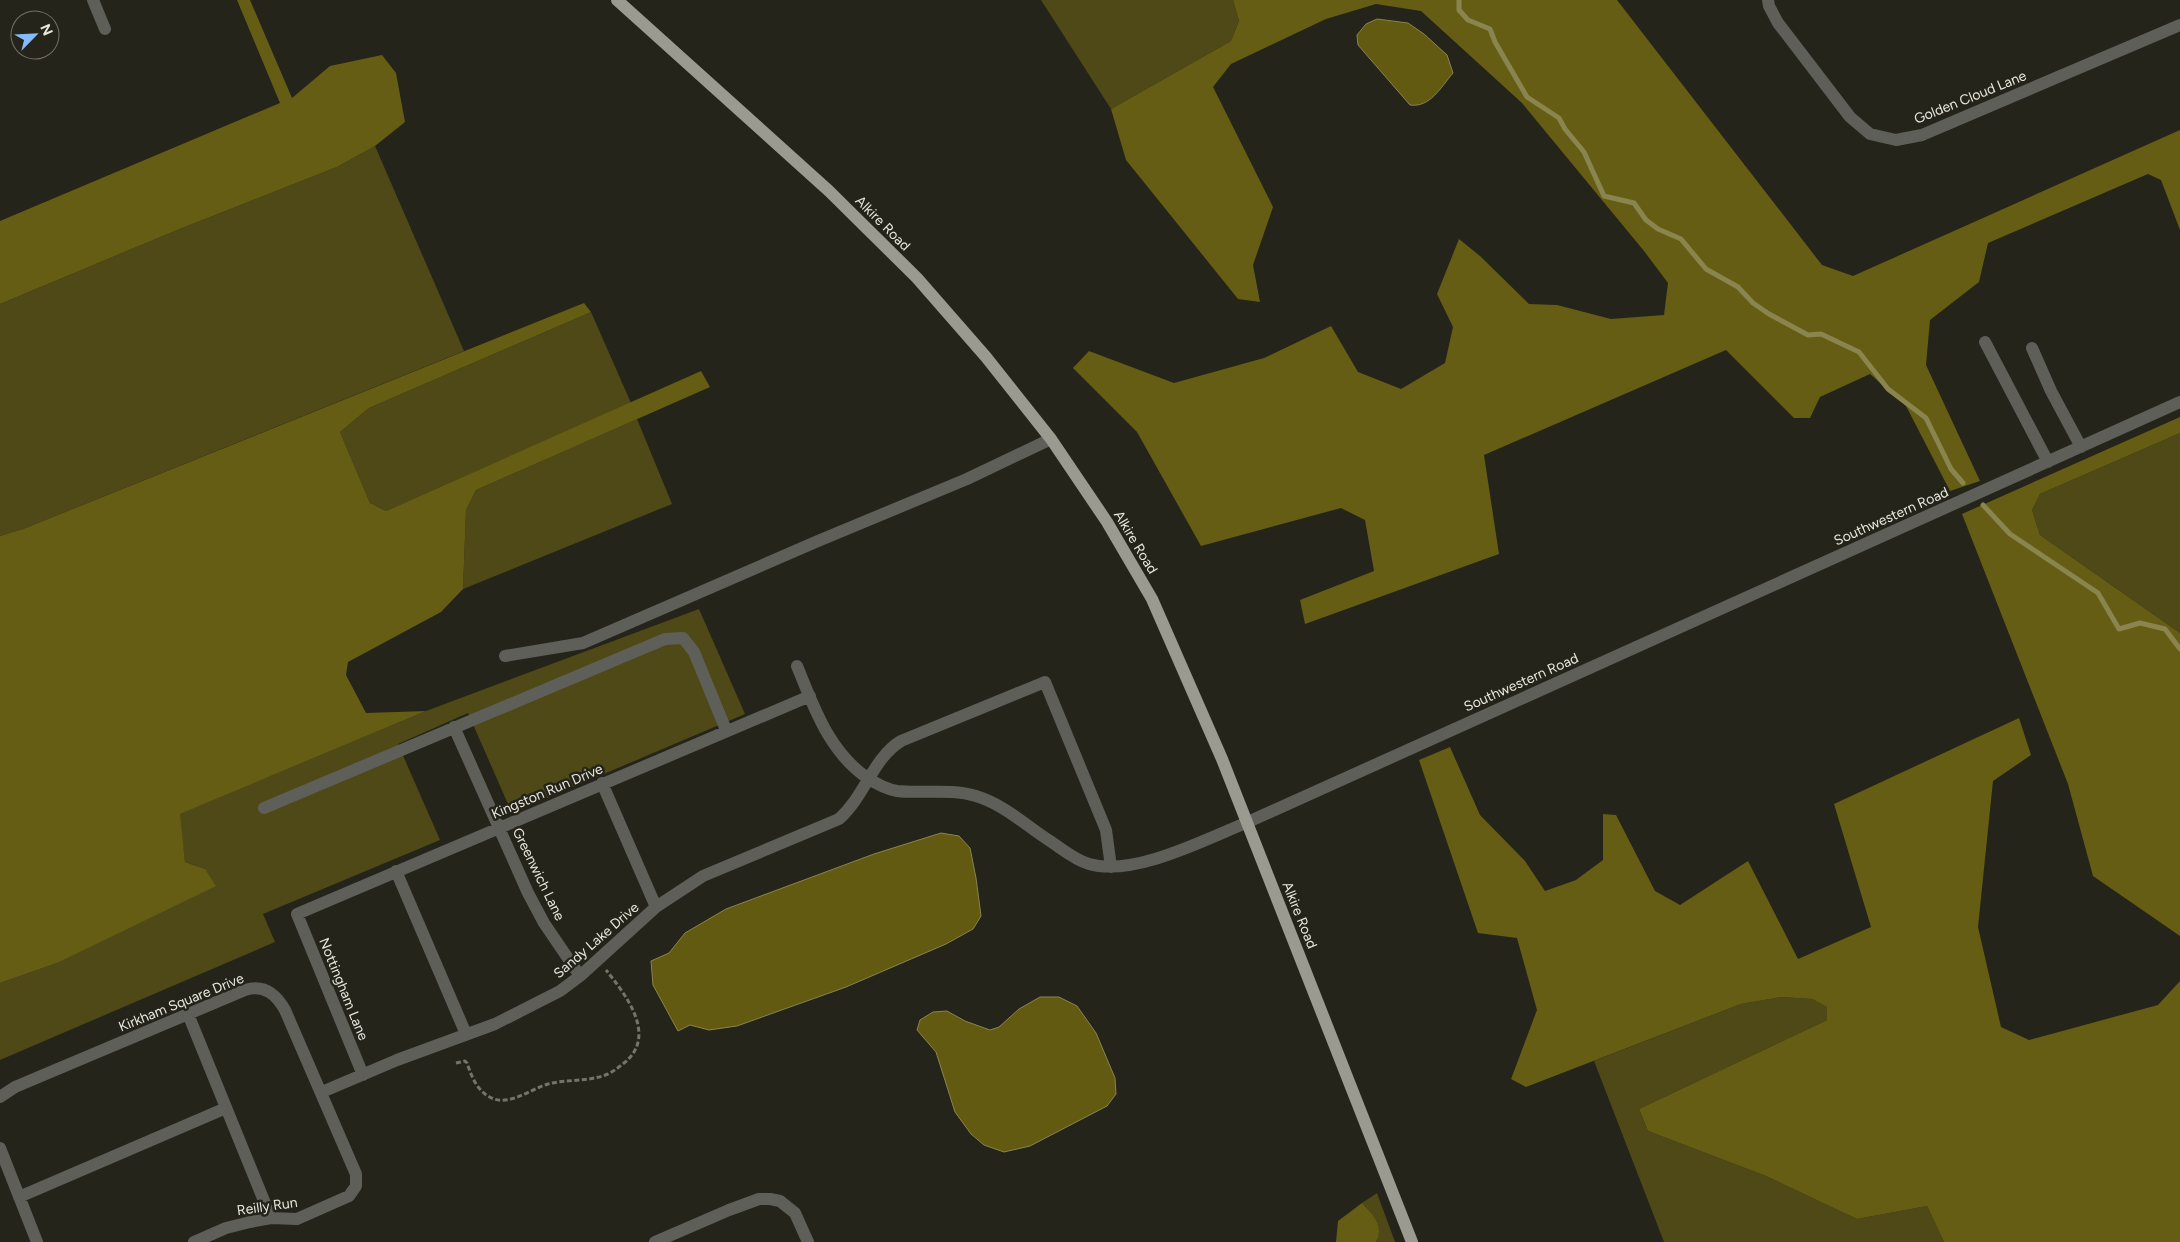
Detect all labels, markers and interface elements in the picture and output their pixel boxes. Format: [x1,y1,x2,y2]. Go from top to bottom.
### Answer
north arrow [10,10,60,60]
text: N [36,22,56,38]
street label: Golden Cloud Lane [1912,67,2029,128]
street label: Alkire Road [852,192,914,254]
street label: Southwestern Road [1831,484,1951,549]
street label: Alkire Road [1110,508,1161,577]
street label: Southwestern Road [1461,650,1581,715]
street label: Kingston Run Drive [489,760,606,823]
street label: Greenwich Lane [509,825,569,924]
street label: Alkire Road [1278,879,1321,951]
street label: Sandy Lake Drive [550,899,643,982]
street label: Nottingham Lane [315,935,372,1043]
street label: Kirkham Square Drive [116,969,247,1035]
street label: Reilly Run [236,1194,299,1219]

